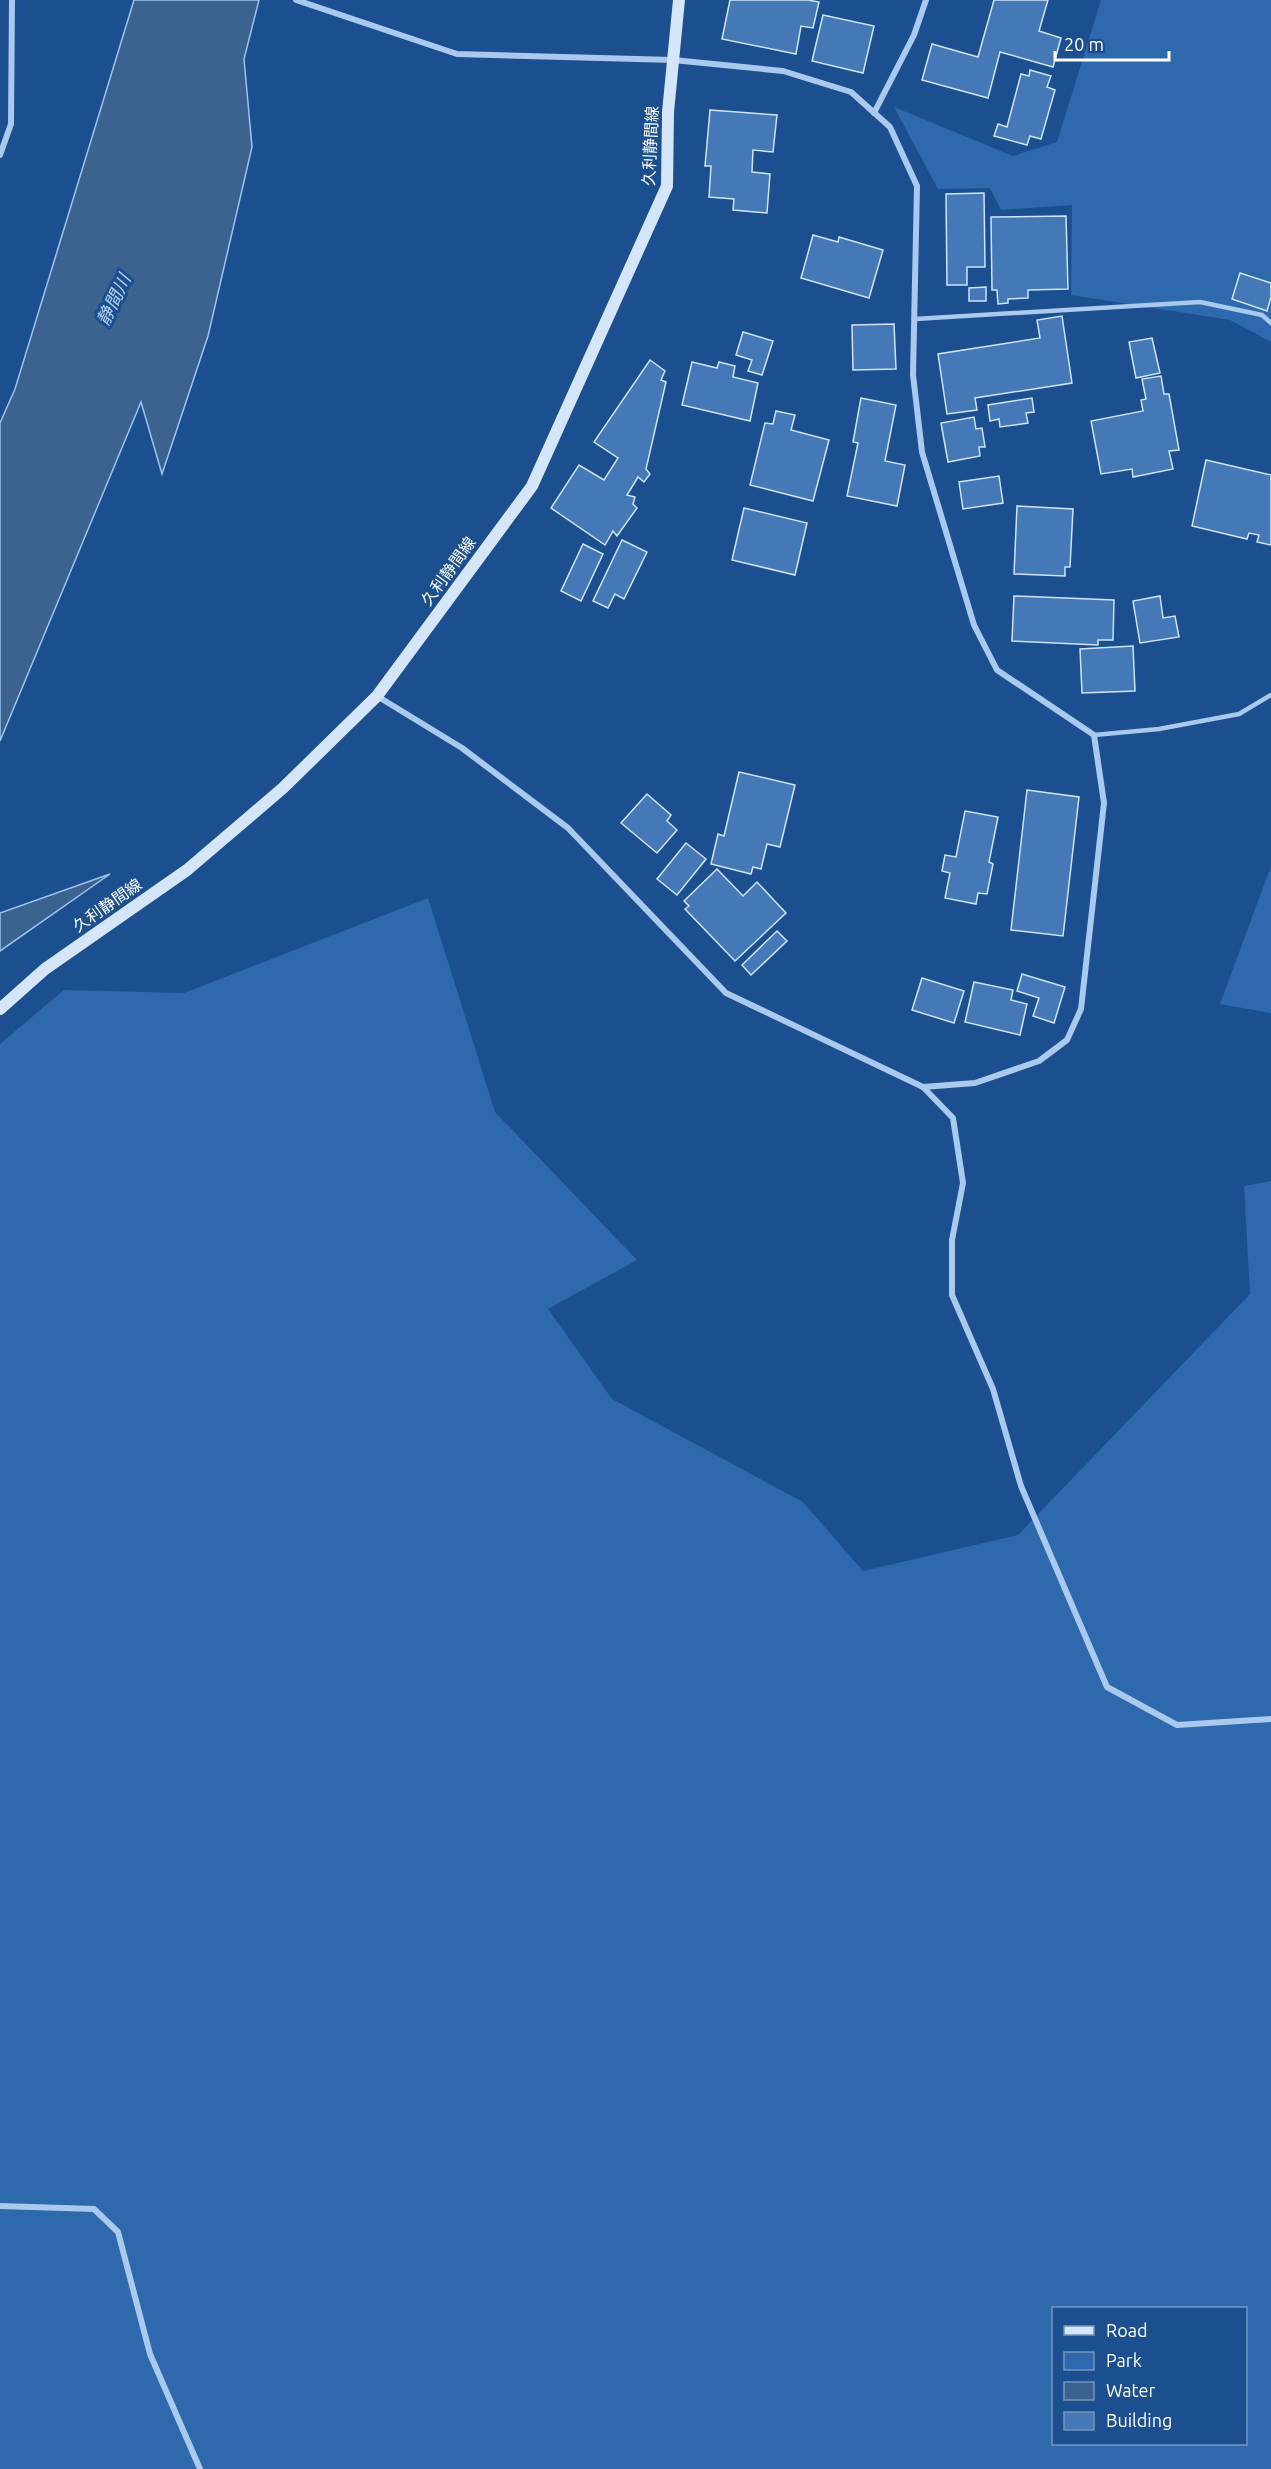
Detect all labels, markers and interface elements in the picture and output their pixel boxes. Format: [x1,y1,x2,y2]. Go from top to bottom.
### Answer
scale bar [1055,24,1169,62]
text: 20 m [1064,34,1104,54]
street label: 久利静間線 [639,106,661,186]
water label: 静間川 [92,269,135,328]
street label: 久利静間線 [417,533,479,609]
street label: 久利静間線 [69,875,145,935]
legend [1052,2307,1247,2445]
text: Road [1106,2320,1148,2340]
text: Park [1106,2350,1142,2370]
text: Water [1106,2380,1156,2400]
text: Building [1106,2410,1172,2430]

